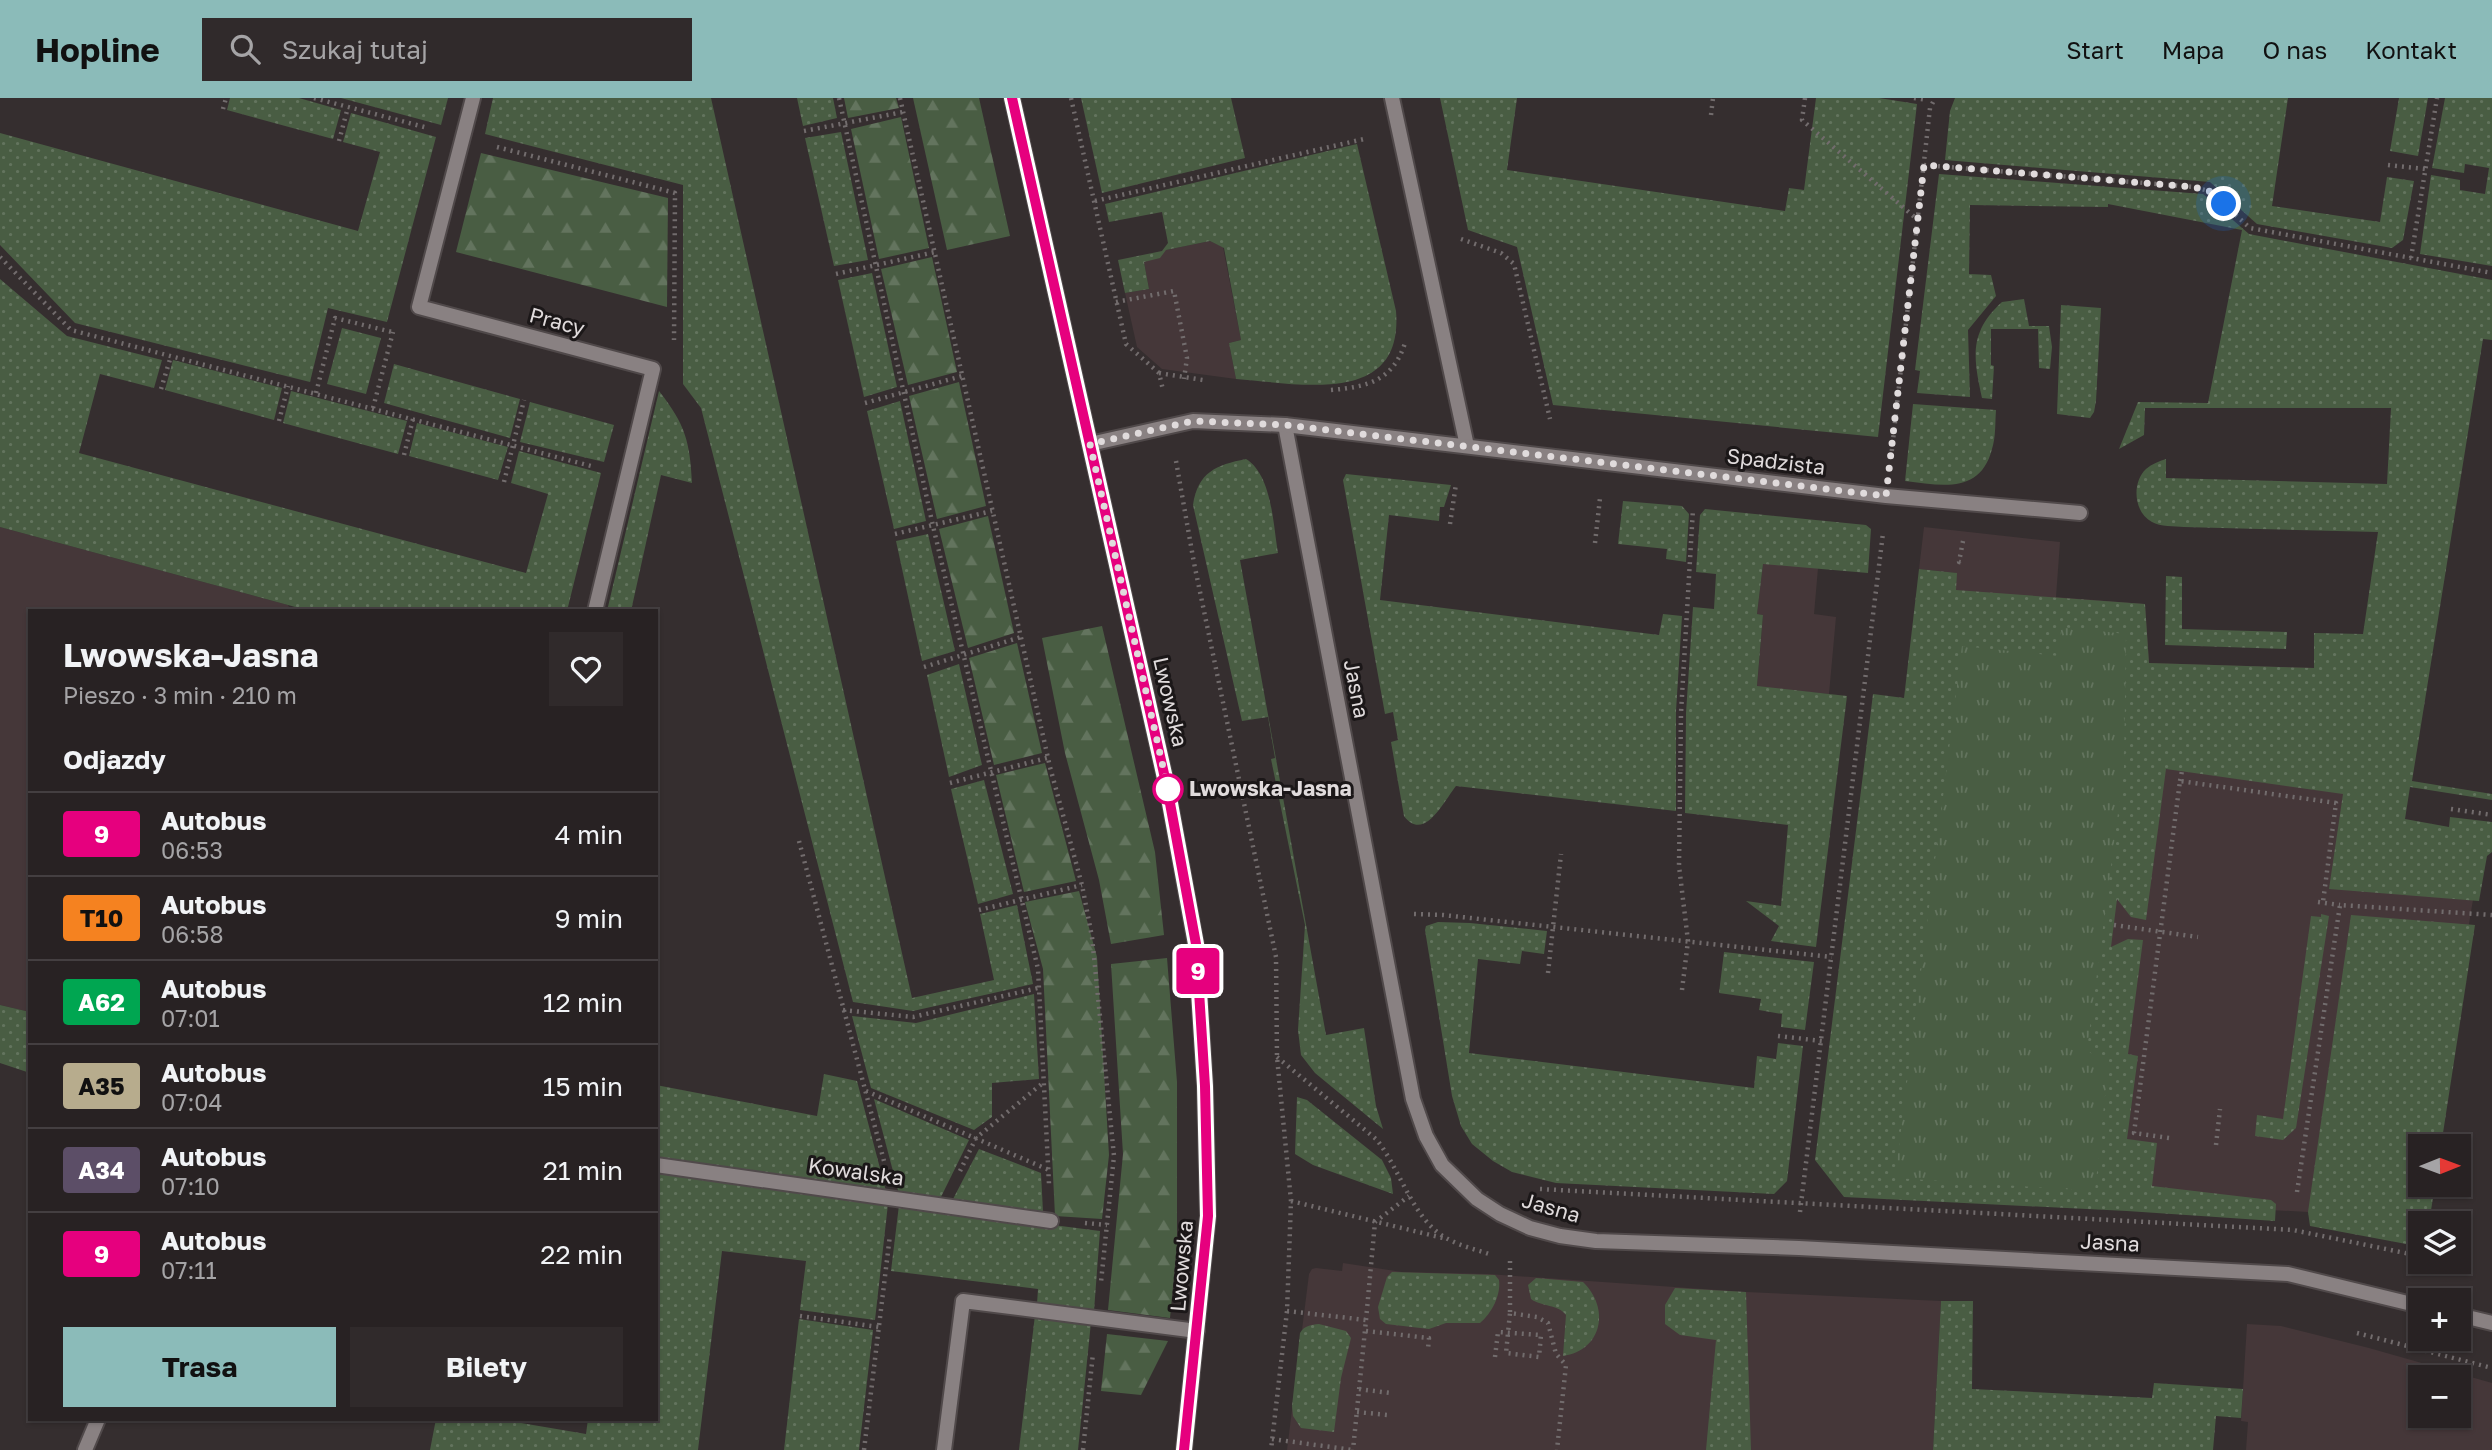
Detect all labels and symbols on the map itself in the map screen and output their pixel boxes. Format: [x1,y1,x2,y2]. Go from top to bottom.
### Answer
your location [2206,186,2241,221]
street label: Pracy [527,301,588,341]
street label: Spadzista [1725,442,1827,480]
street label: Lwowska [1148,654,1194,749]
street label: Jasna [1339,657,1375,720]
marker: Lwowska-Jasna [1153,774,1183,804]
place label: Lwowska-Jasna [1189,775,1352,801]
line badge: 9 [1175,948,1221,994]
north arrow [2408,1134,2471,1197]
street label: Kowalska [807,1151,906,1191]
street label: Jasna [1519,1186,1583,1228]
street label: Lwowska [1164,1219,1198,1313]
street label: Jasna [2080,1227,2140,1257]

